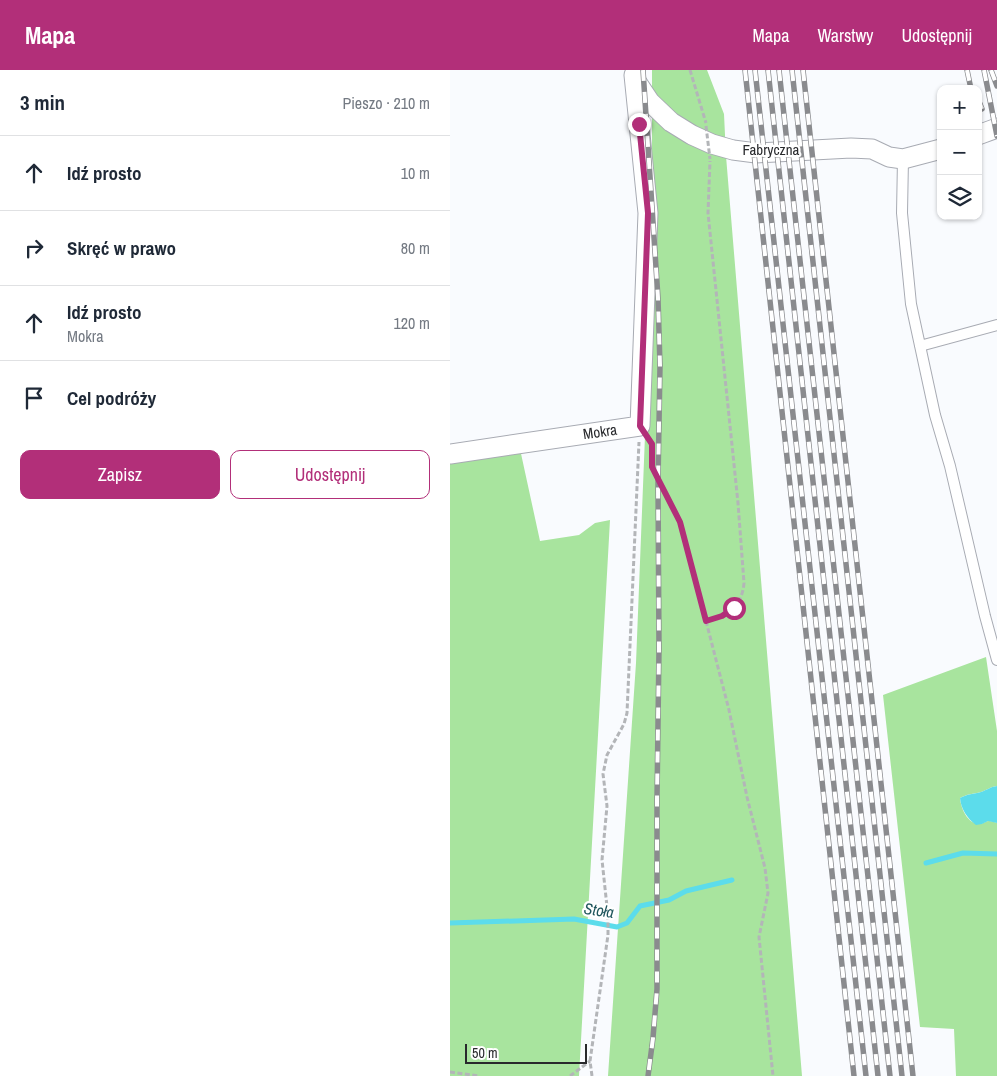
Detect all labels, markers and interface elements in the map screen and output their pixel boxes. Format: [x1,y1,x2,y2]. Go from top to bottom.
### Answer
text: Mapa [25,19,75,51]
text: Mapa [752,23,789,48]
text: Warstwy [817,23,873,48]
text: Udostępnij [901,23,972,48]
map controls [937,85,982,220]
button: + [937,85,982,130]
text: 3 min [20,88,65,117]
text: Pieszo · 210 m [342,92,430,114]
route end [628,113,651,136]
button: − [937,130,982,175]
street label: Fabryczna [743,139,800,160]
icon: ahead [20,159,48,187]
text: Idź prosto [67,160,141,186]
text: 10 m [401,162,430,184]
button: layers [937,175,982,220]
icon: right [20,234,48,262]
text: Skręć w prawo [67,235,176,261]
text: 80 m [401,237,430,259]
text: Idź prosto [67,299,141,325]
icon: ahead [20,309,48,337]
text: 120 m [394,312,430,334]
text: Mokra [67,325,103,347]
icon: arrive [20,384,48,412]
text: Cel podróży [67,385,156,411]
street label: Mokra [582,419,618,444]
button: Zapisz [20,450,220,499]
button: Udostępnij [230,450,430,499]
route start [723,597,746,620]
water label: Stoła [583,897,615,923]
scale bar [465,1041,588,1064]
text: 50 m [472,1044,498,1062]

